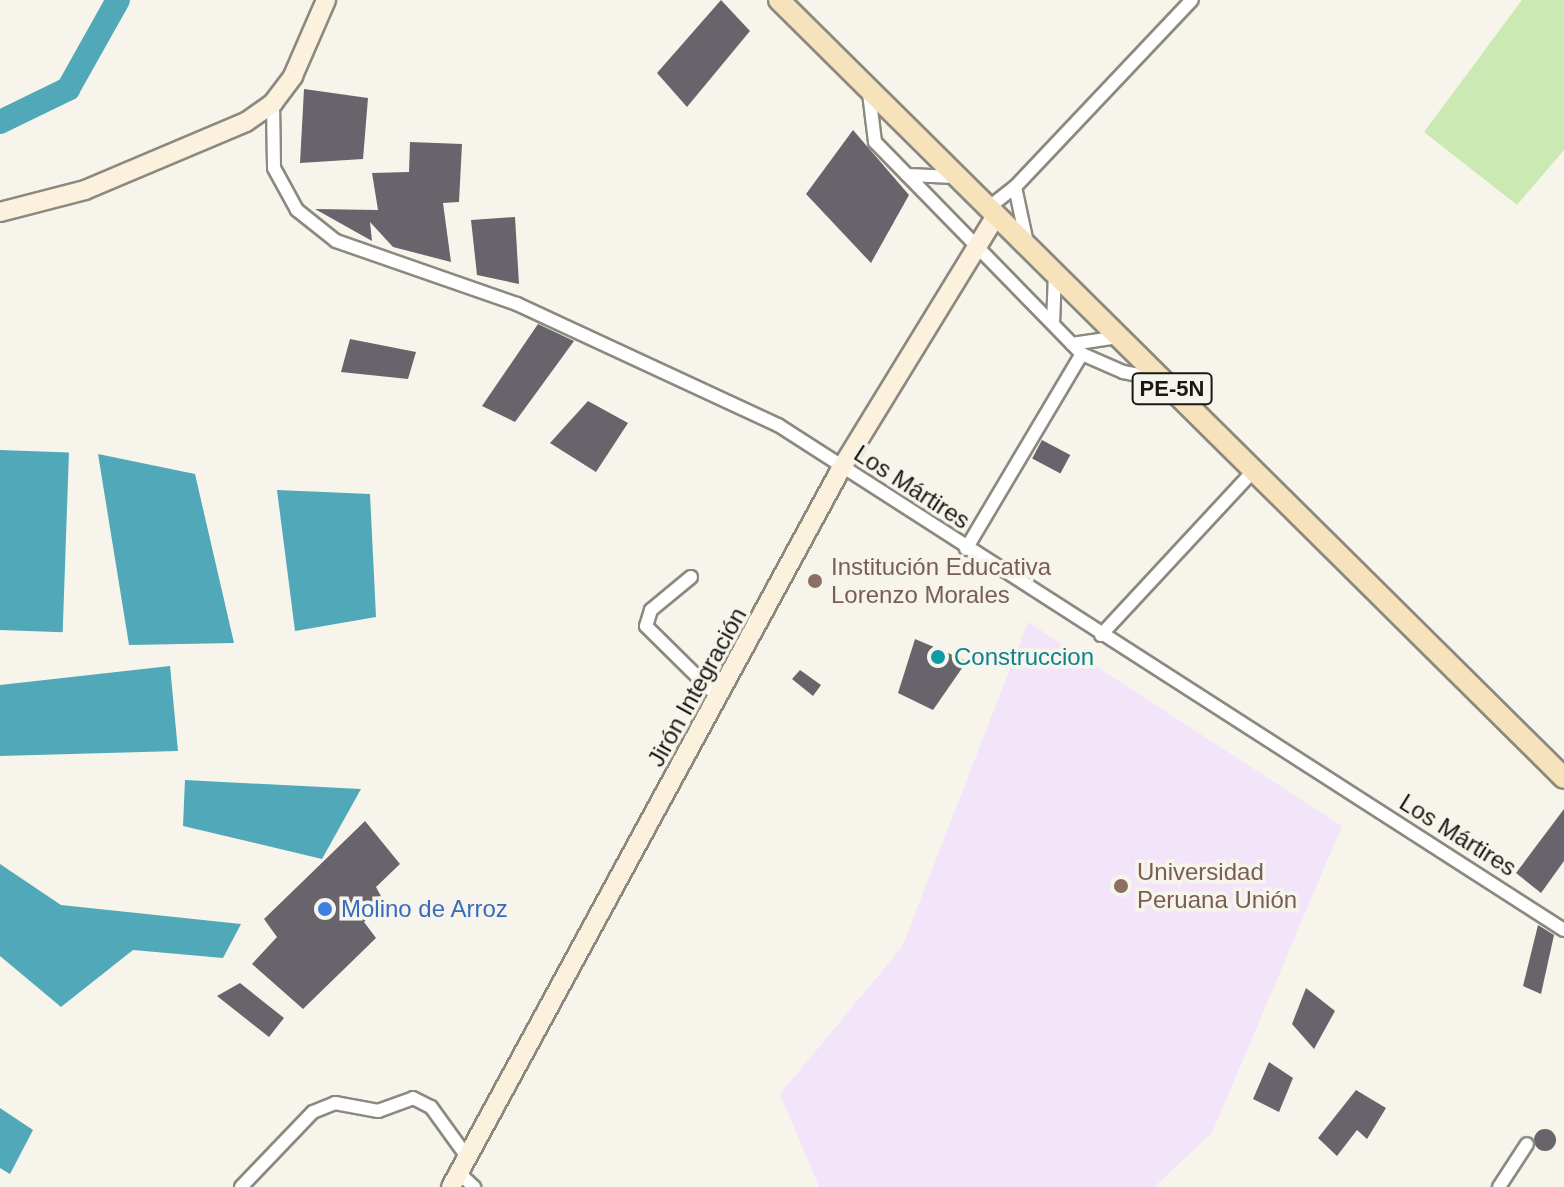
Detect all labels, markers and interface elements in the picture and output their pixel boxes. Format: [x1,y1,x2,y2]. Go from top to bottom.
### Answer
road number: PE-5N [1130,371,1214,407]
street label: Los Mártires [849,439,975,535]
place label: Institución Educativa Lorenzo Morales [831,553,1051,609]
marker: Institución Educativa Lorenzo Morales [806,572,824,590]
street label: Jirón Integración [641,602,753,772]
place label: Construccion [954,643,1094,671]
marker: Construccion [929,648,947,666]
street label: Los Mártires [1394,788,1522,882]
place label: Universidad Peruana Unión [1137,858,1297,914]
marker: Universidad Peruana Unión [1112,877,1130,895]
place label: Molino de Arroz [341,895,509,923]
marker: Molino de Arroz [316,900,334,918]

